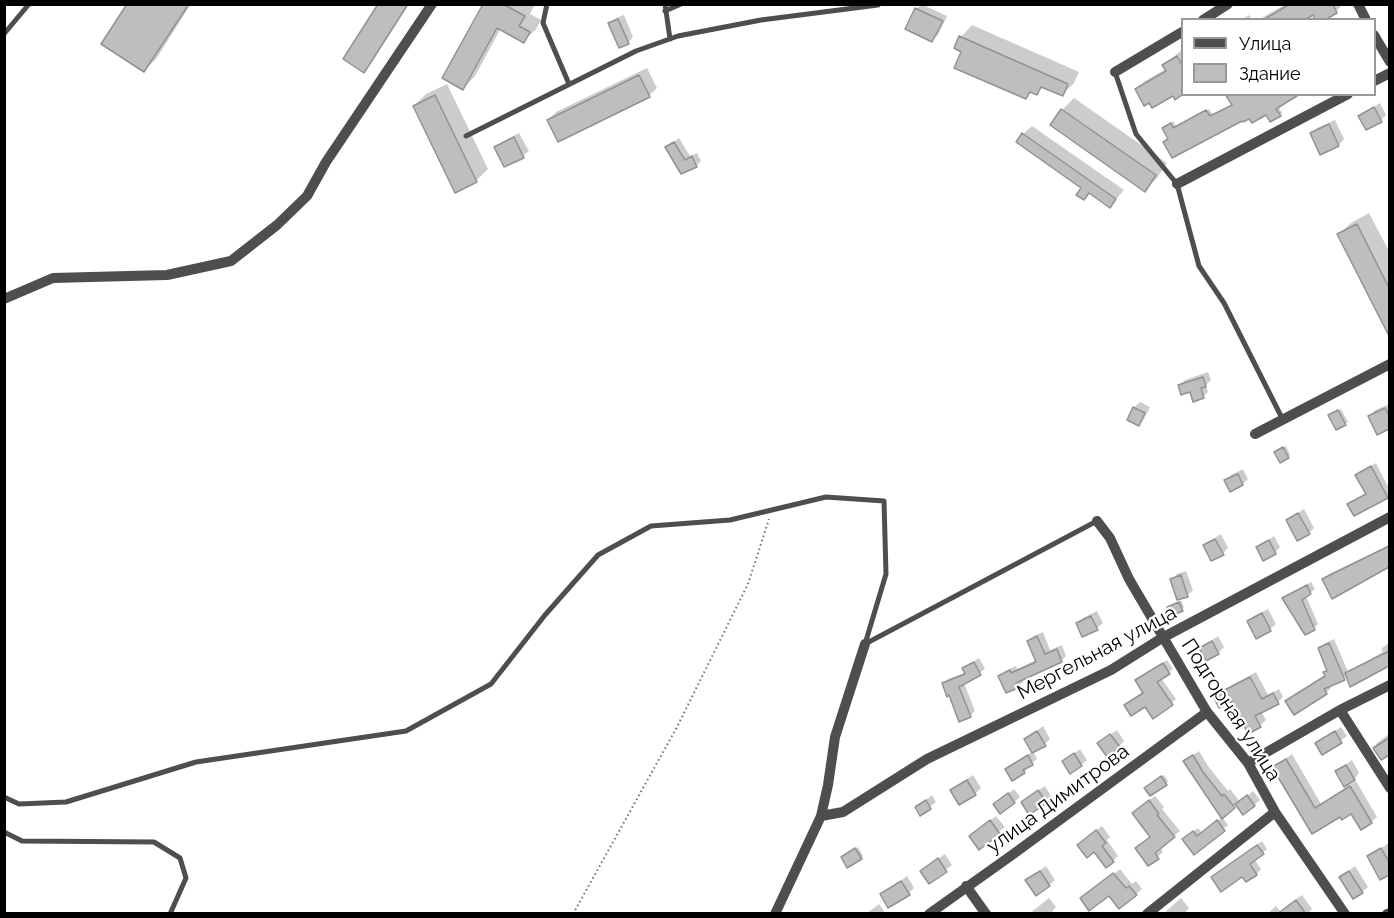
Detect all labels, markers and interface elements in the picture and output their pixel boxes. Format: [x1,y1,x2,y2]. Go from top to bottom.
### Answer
legend [1181,18,1376,96]
text: Улица [1239,33,1291,54]
text: Здание [1239,63,1301,84]
street label: Мергельная улица [1013,601,1181,705]
street label: Подгорная улица [1176,634,1286,786]
street label: улица Димитрова [982,739,1134,859]

